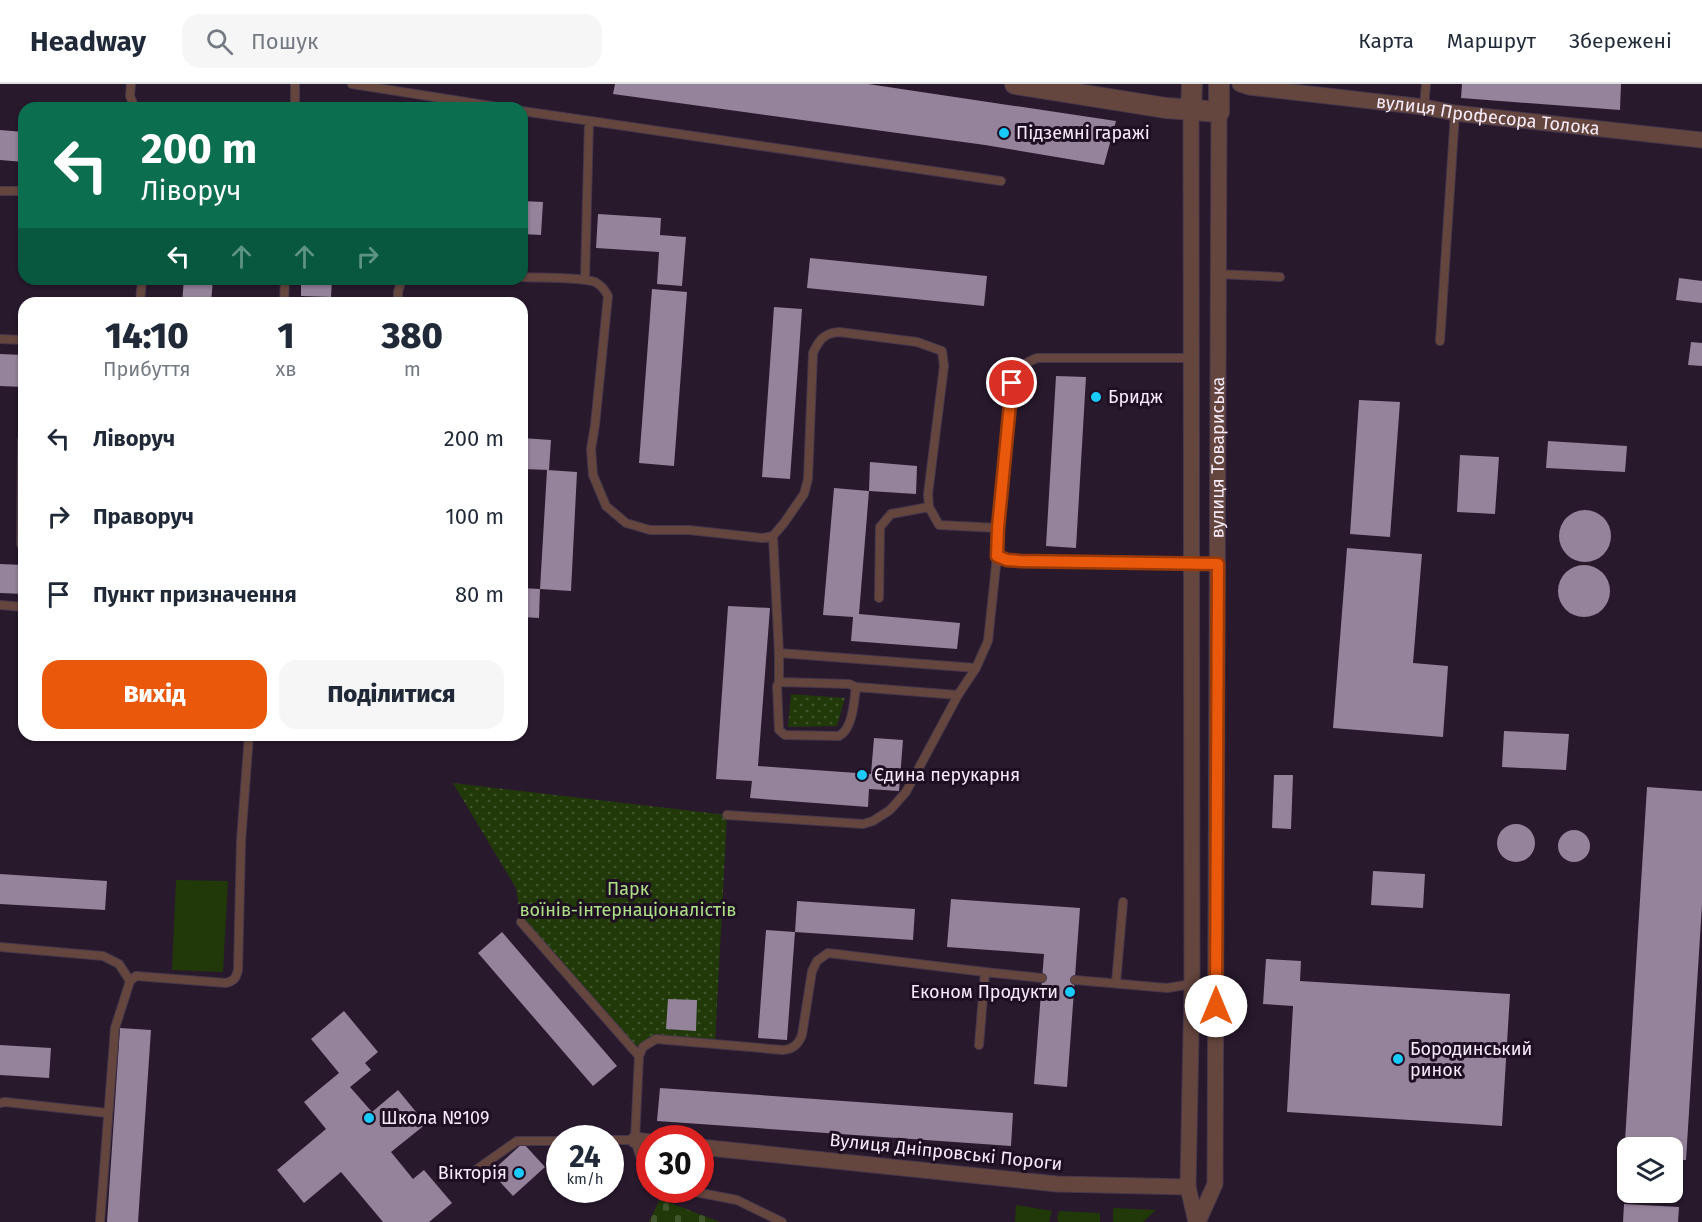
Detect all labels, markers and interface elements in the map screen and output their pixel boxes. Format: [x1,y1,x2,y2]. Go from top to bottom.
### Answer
search box [182,14,602,68]
text: Headway [30,25,146,58]
icon: search [203,25,236,58]
text: Пошук [251,28,318,55]
text: Карта [1358,28,1414,54]
text: Маршрут [1447,28,1536,54]
text: Збережені [1569,28,1672,54]
street label: вулиця Професора Толока [1375,91,1601,140]
place label: Підземні гаражі [1016,122,1150,144]
text: 200 m [141,124,257,174]
icon: left [42,126,120,204]
marker: Підземні гаражі [997,126,1011,140]
text: Ліворуч [141,175,241,207]
icon: left [162,240,195,273]
icon: ahead [225,240,258,273]
icon: ahead [288,240,321,273]
icon: right [351,240,384,273]
text: 14:10 [105,314,189,358]
text: 1 [277,314,295,358]
text: 380 [381,314,443,358]
text: Прибуття [103,357,191,381]
text: хв [276,357,296,381]
text: m [404,357,421,381]
pin [986,357,1037,408]
icon: arrive [995,366,1028,399]
street label: вулиця Товариська [1206,377,1229,539]
place label: Бридж [1108,386,1163,408]
marker: Бридж [1089,390,1103,404]
icon: left [42,422,75,455]
text: Ліворуч [93,425,175,452]
text: 200 m [444,425,504,452]
icon: right [42,500,75,533]
text: Праворуч [93,503,194,530]
text: 100 m [445,503,504,530]
icon: arrive [42,578,75,611]
text: Пункт призначення [93,581,297,608]
text: 80 m [455,581,504,608]
button: Вихід [42,660,267,729]
button: Поділитися [279,660,504,729]
place label: Єдина перукарня [874,764,1020,786]
marker: Єдина перукарня [855,768,869,782]
park label: Парк воїнів-інтернаціоналістів [520,878,736,921]
position arrow [1184,974,1248,1038]
place label: Економ Продукти [910,981,1058,1003]
marker: Економ Продукти [1063,985,1077,999]
place label: Бородинський ринок [1410,1038,1532,1081]
marker: Бородинський ринок [1391,1052,1405,1066]
place label: Школа №109 [381,1107,489,1129]
marker: Школа №109 [362,1111,376,1125]
speed limit sign: 30 [636,1125,714,1203]
street label: Вулиця Дніпровські Пороги [828,1129,1064,1175]
map controls [1617,1137,1683,1203]
button: layers [1617,1137,1683,1203]
text: 24 [569,1139,601,1175]
place label: Вікторія [438,1162,507,1184]
marker: Вікторія [512,1166,526,1180]
text: km/h [566,1170,604,1188]

